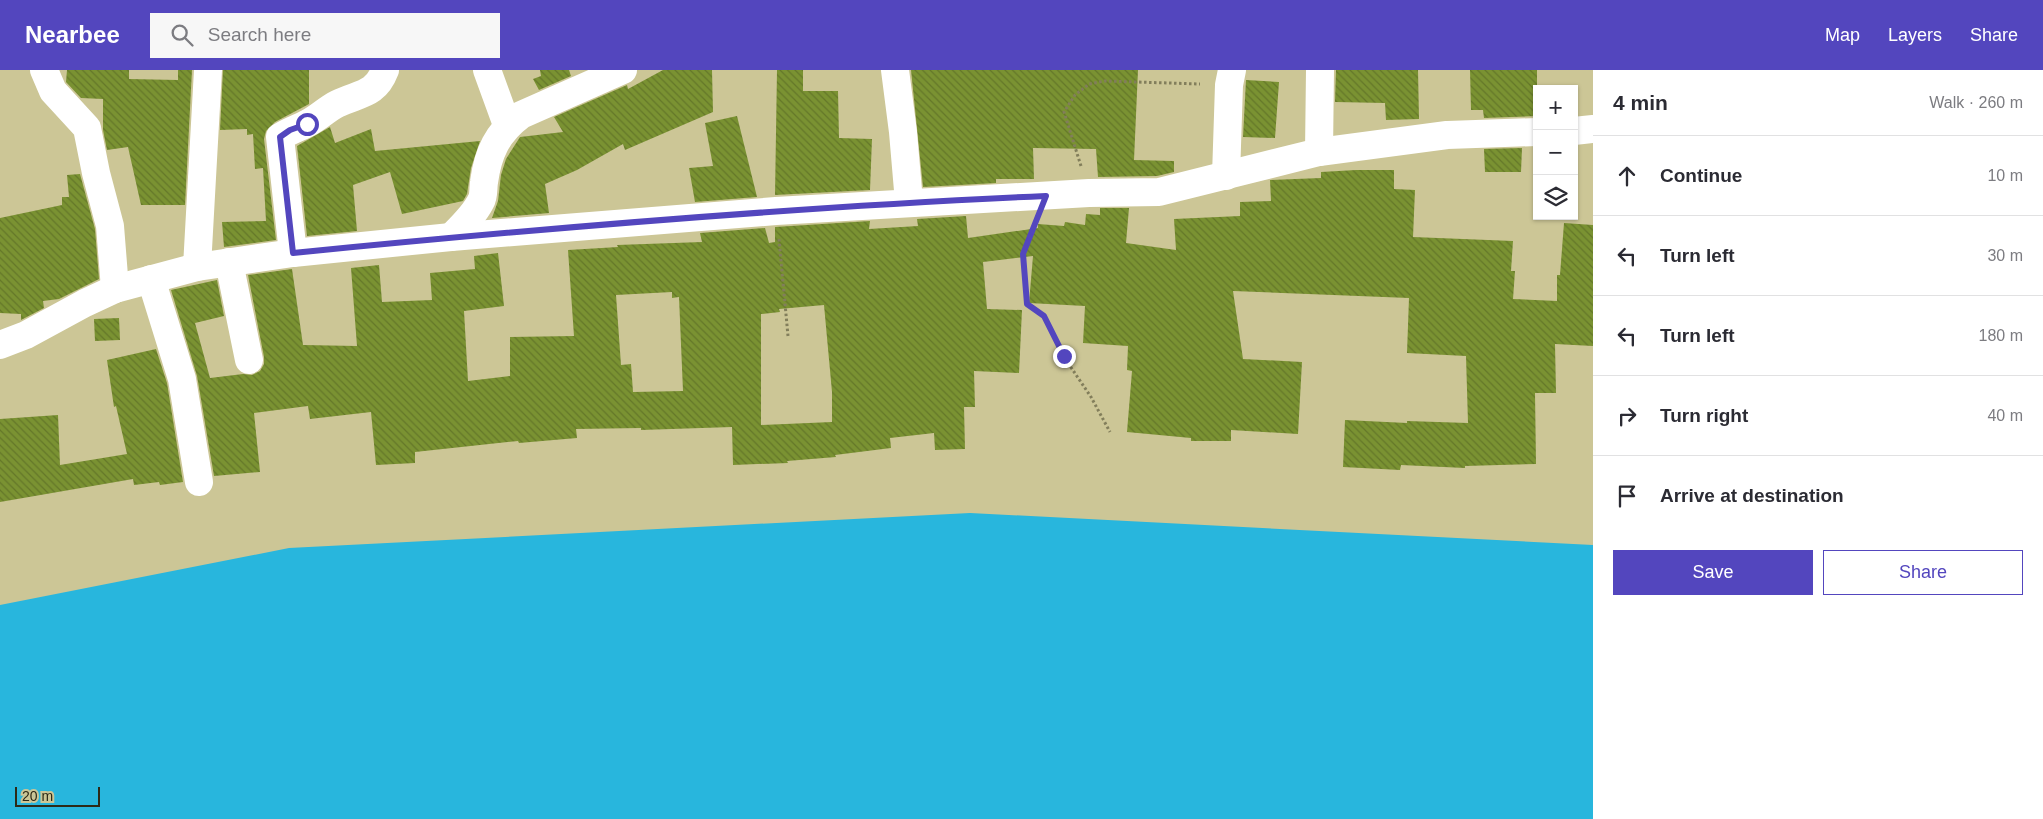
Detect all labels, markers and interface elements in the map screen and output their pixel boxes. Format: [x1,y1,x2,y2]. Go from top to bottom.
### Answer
search box [150,13,500,58]
text: Nearbee [25,21,120,48]
icon: search [168,21,196,49]
text: Search here [208,24,311,45]
text: Map [1825,25,1860,45]
text: Layers [1888,25,1942,45]
text: Share [1970,25,2018,45]
map controls [1533,85,1578,220]
button: + [1533,85,1578,130]
text: 4 min [1613,91,1668,114]
text: Walk · 260 m [1929,94,2023,111]
route start [296,113,319,136]
button: − [1533,130,1578,175]
icon: ahead [1613,162,1641,190]
text: Continue [1660,165,1742,186]
text: 10 m [1987,167,2023,184]
button: layers [1533,175,1578,220]
icon: left [1613,242,1641,270]
text: Turn left [1660,245,1735,266]
text: 30 m [1987,247,2023,264]
icon: left [1613,322,1641,350]
text: Turn left [1660,325,1735,346]
text: 180 m [1979,327,2023,344]
route end [1053,345,1076,368]
icon: right [1613,402,1641,430]
text: Turn right [1660,405,1748,426]
text: 40 m [1987,407,2023,424]
icon: arrive [1613,482,1641,510]
text: Arrive at destination [1660,485,1844,506]
button: Save [1613,550,1813,595]
button: Share [1823,550,2023,595]
scale bar [15,784,100,807]
text: 20 m [22,788,53,804]

